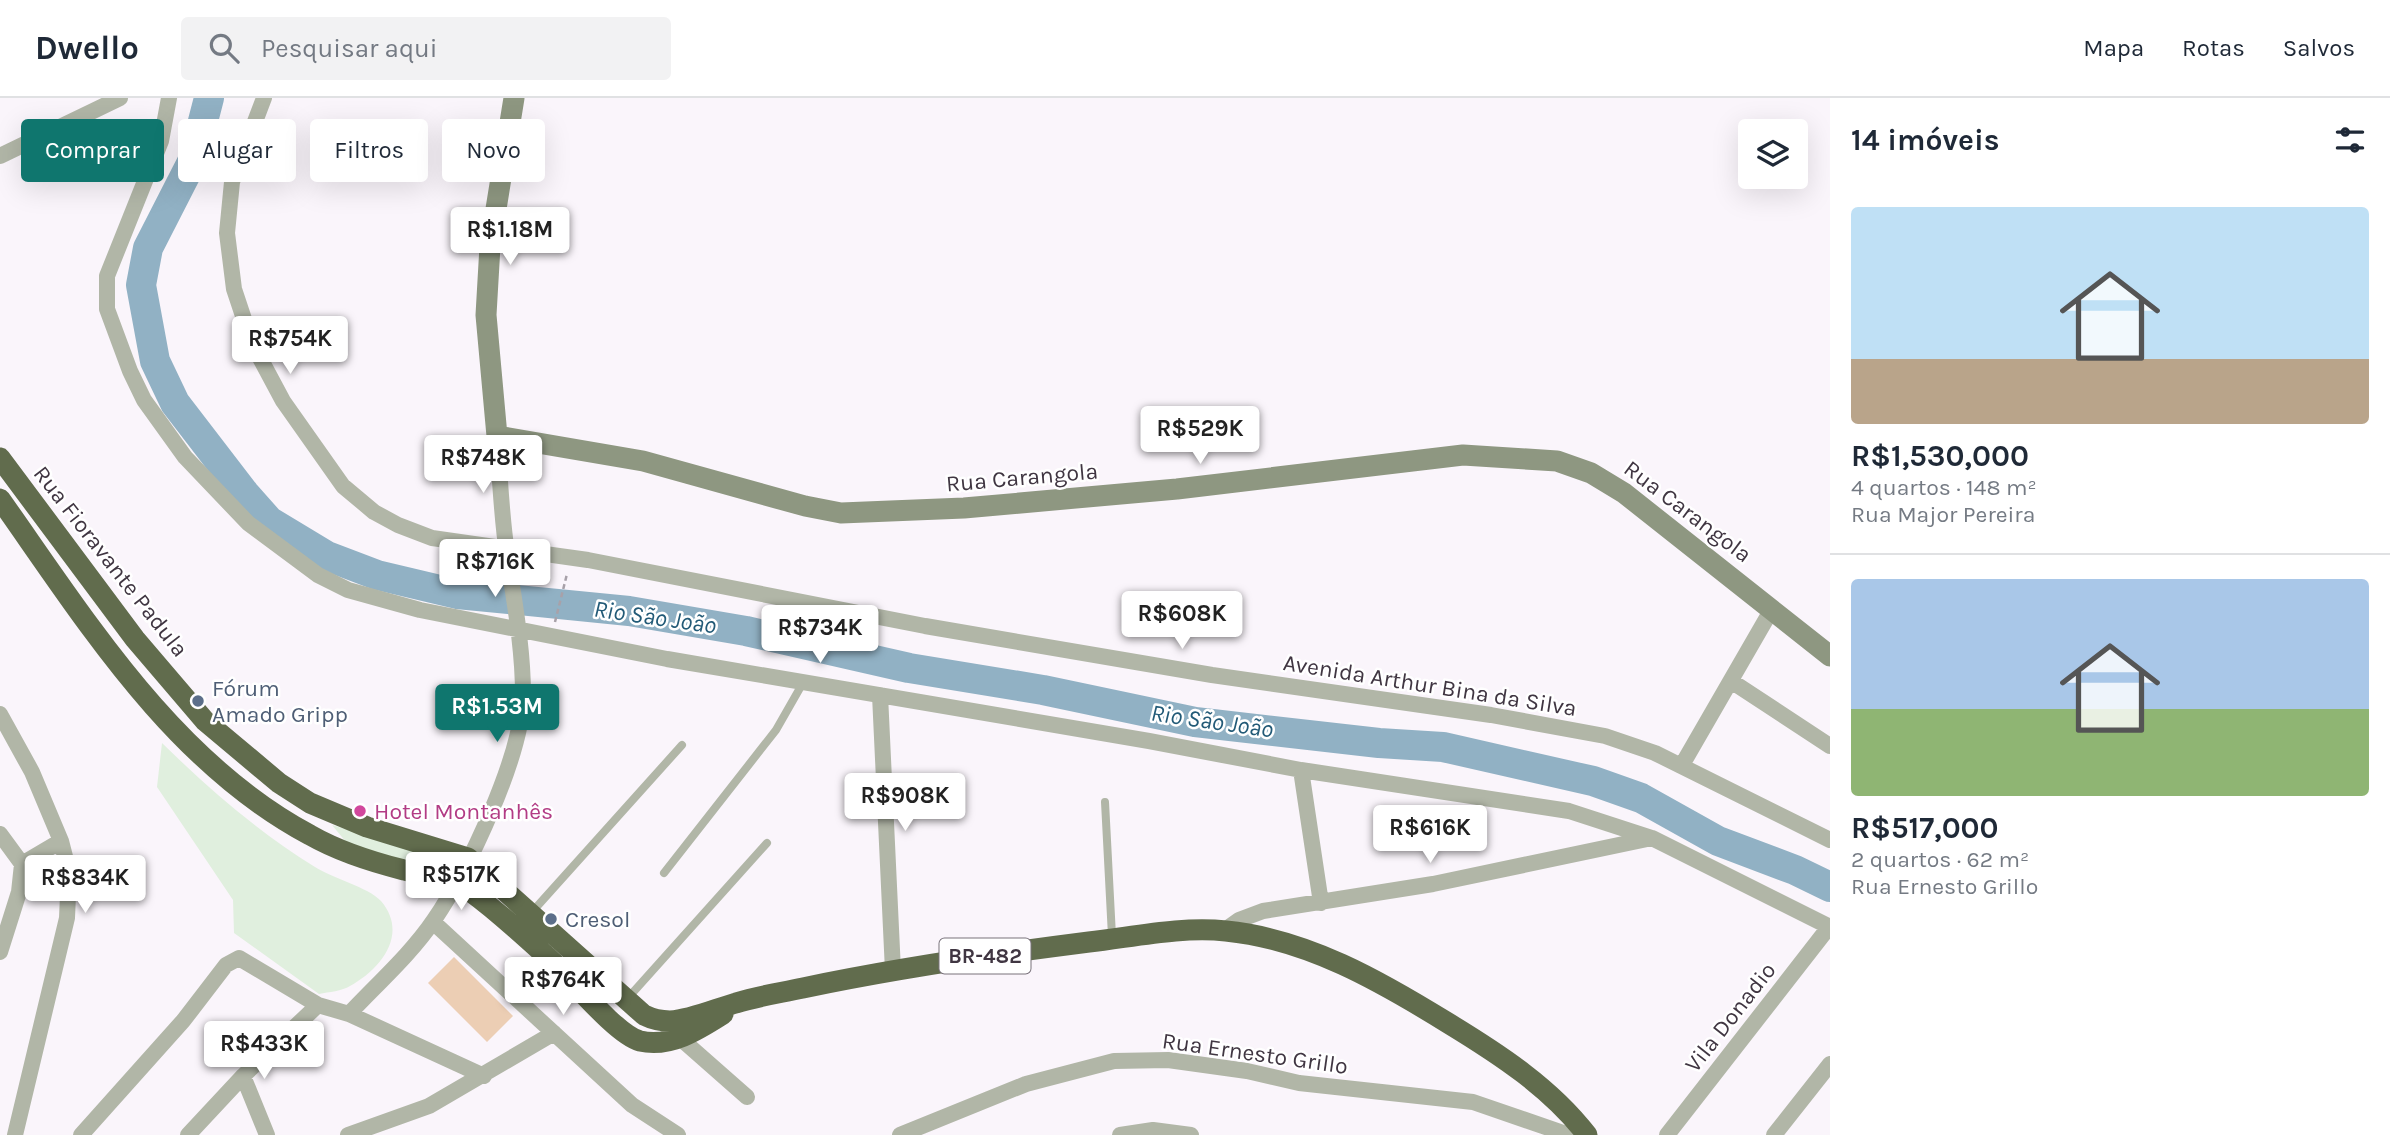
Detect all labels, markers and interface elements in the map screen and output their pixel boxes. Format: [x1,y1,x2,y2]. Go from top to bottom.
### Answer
search box [181,17,671,80]
text: Dwello [35,29,139,67]
icon: search [205,29,243,67]
text: Pesquisar aqui [261,33,438,64]
text: Mapa [2083,34,2144,62]
text: Rotas [2182,34,2245,62]
text: Salvos [2283,34,2355,62]
chip: Comprar [21,119,164,182]
chip: Alugar [178,119,296,182]
chip: Filtros [310,119,428,182]
chip: Novo [442,119,545,182]
map controls [1738,119,1808,189]
button: layers [1738,119,1808,189]
icon: filters [2331,121,2369,159]
text: 14 imóveis [1851,122,2000,158]
pin: R$1.18M [445,208,575,267]
text: R$1.18M [467,216,553,243]
icon: home [2047,253,2173,379]
pin: R$754K [233,316,347,376]
text: R$754K [248,325,332,352]
pin: R$529K [1143,406,1257,466]
text: R$529K [1156,415,1244,442]
pin: R$748K [426,436,540,495]
text: R$1,530,000 [1851,438,2029,474]
text: R$748K [440,444,526,471]
street label: Rua Carangola [1619,455,1757,568]
street label: Rua Carangola [945,457,1099,498]
street label: Rua Fioravante Padula [28,461,193,662]
text: 4 quartos · 148 m² [1851,474,2037,501]
text: Rua Major Pereira [1851,501,2035,528]
pin: R$716K [438,540,552,599]
text: R$716K [455,548,535,575]
pin: R$608K [1125,592,1239,651]
water label: Rio São João [592,595,718,639]
text: R$608K [1137,600,1227,627]
pin: R$734K [763,606,877,665]
text: R$734K [777,614,863,641]
icon: home [2047,625,2173,751]
street label: Avenida Arthur Bina da Silva [1281,649,1579,722]
place label: Fórum Amado Gripp [212,675,348,728]
pin: R$1.53M [432,684,562,744]
marker: Fórum Amado Gripp [190,693,206,709]
text: R$1.53M [451,693,543,720]
water label: Rio São João [1149,699,1275,743]
pin: R$908K [848,774,962,833]
text: R$908K [860,782,950,809]
place label: Hotel Montanhês [374,798,553,825]
marker: Hotel Montanhês [352,803,368,819]
pin: R$616K [1373,806,1487,865]
text: R$517,000 [1851,810,1999,846]
text: R$616K [1389,814,1471,841]
text: 2 quartos · 62 m² [1851,846,2029,873]
pin: R$517K [404,852,518,912]
pin: R$834K [28,856,142,915]
text: R$517K [422,861,500,888]
text: R$834K [41,864,129,891]
text: Rua Ernesto Grillo [1851,873,2038,900]
place label: Cresol [565,906,630,933]
marker: Cresol [543,911,559,927]
road number: BR-482 [940,938,1030,974]
street label: Vila Donadio [1679,957,1782,1078]
pin: R$764K [506,958,620,1017]
text: R$764K [521,966,605,993]
pin: R$433K [207,1021,321,1081]
street label: Rua Ernesto Grillo [1160,1027,1350,1080]
text: R$433K [220,1030,308,1057]

